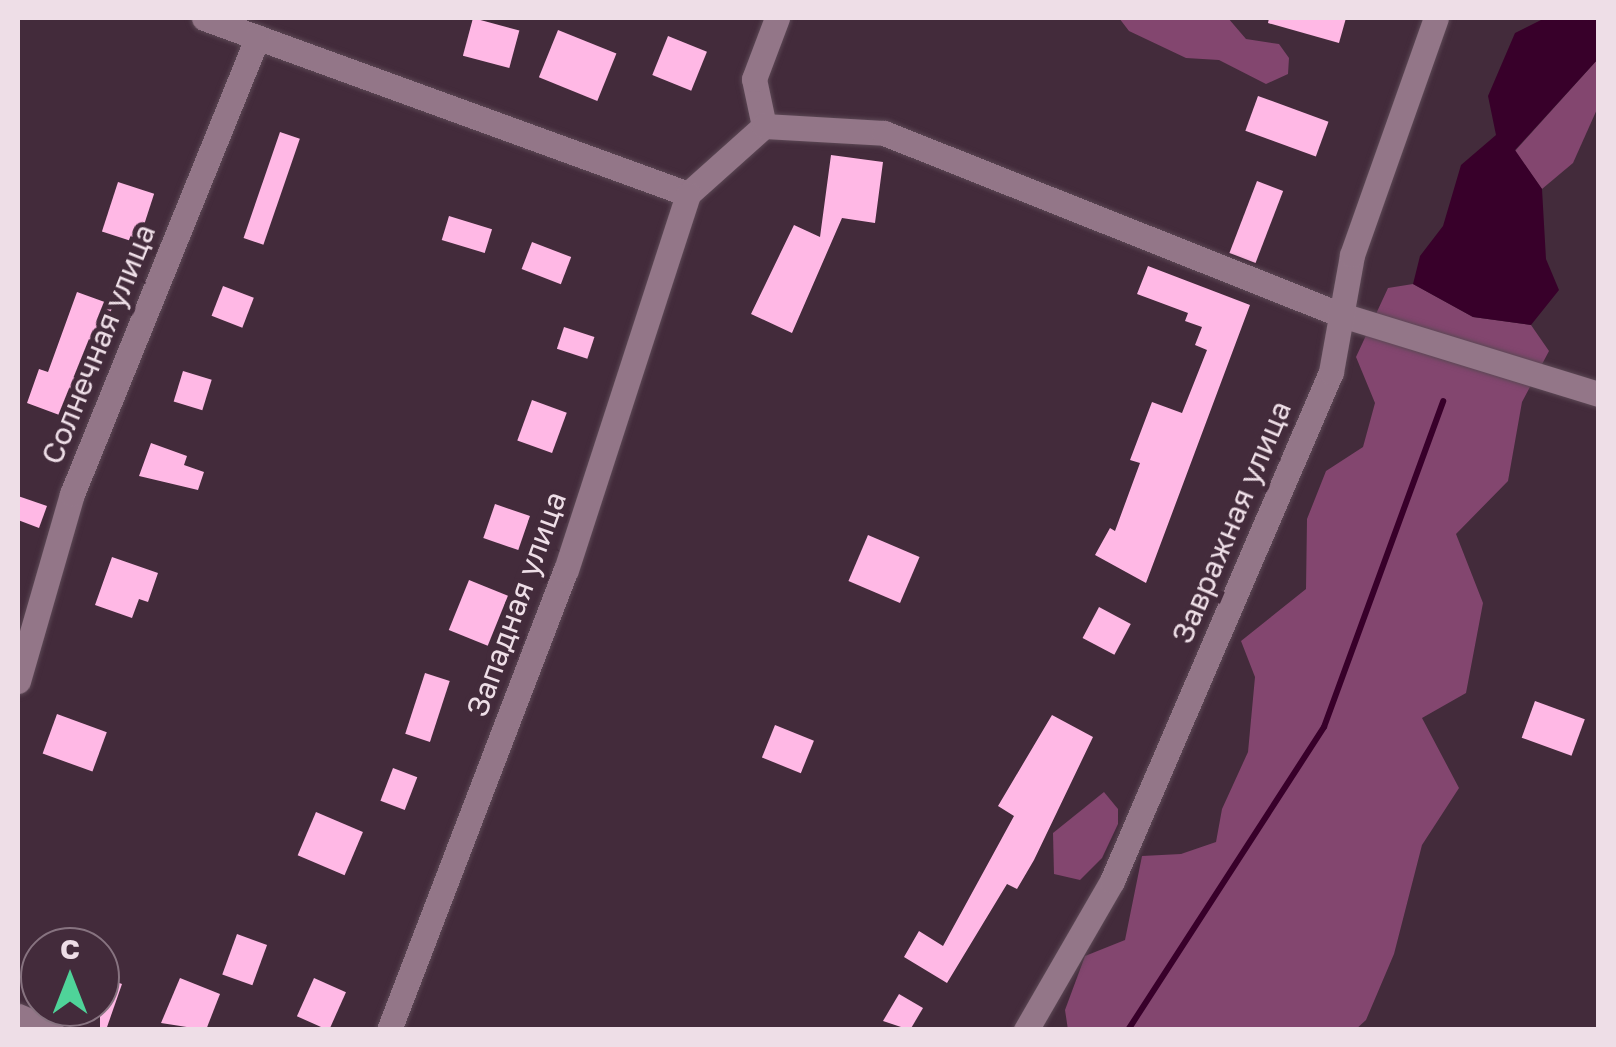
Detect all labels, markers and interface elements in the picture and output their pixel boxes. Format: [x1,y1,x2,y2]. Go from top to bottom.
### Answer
street label: Солнечная улица [33,219,163,469]
street label: Завражная улица [1164,395,1298,649]
street label: Западная улица [459,486,573,722]
north arrow [20,927,120,1027]
text: С [60,932,80,965]

